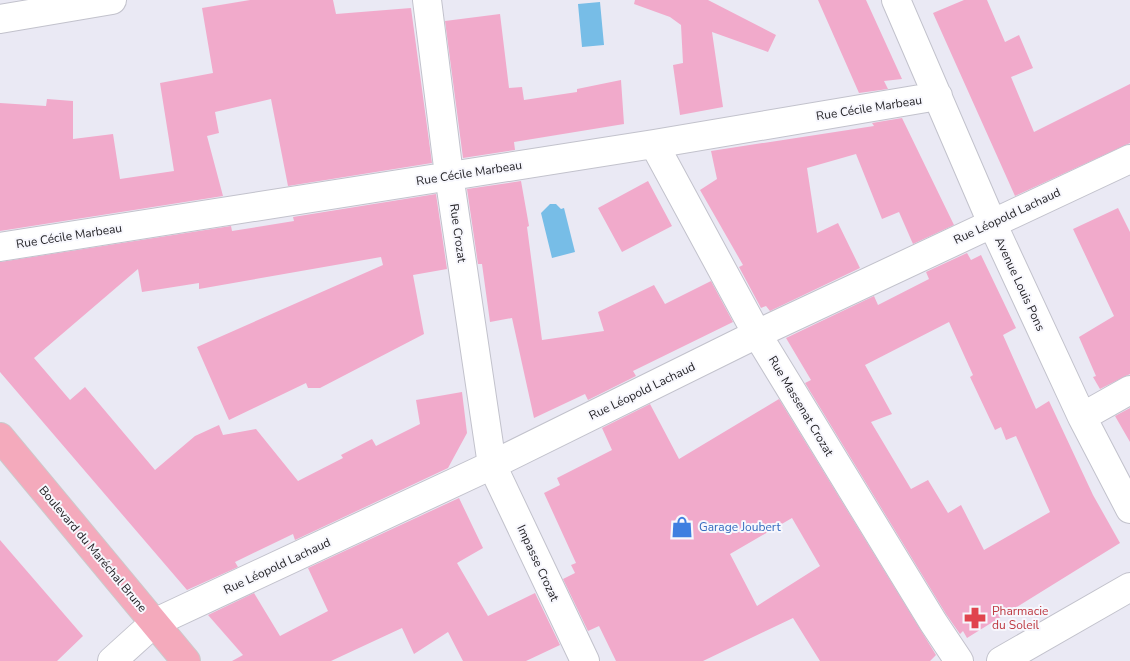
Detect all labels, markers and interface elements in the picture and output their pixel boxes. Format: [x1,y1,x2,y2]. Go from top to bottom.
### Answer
street label: Rue Cécile Marbeau [815,92,923,124]
street label: Rue Cécile Marbeau [415,157,523,189]
street label: Rue Léopold Lachaud [951,184,1063,248]
street label: Rue Crozat [446,203,470,264]
street label: Rue Cécile Marbeau [15,220,123,252]
street label: Avenue Louis Pons [991,234,1049,334]
street label: Rue Massenat Crozat [765,353,838,460]
street label: Rue Léopold Lachaud [586,358,698,424]
street label: Boulevard du Maréchal Brune [36,483,150,615]
shop icon: Garage Joubert [669,514,695,540]
place label: Garage Joubert [699,519,781,535]
street label: Impasse Crozat [513,522,563,605]
street label: Rue Léopold Lachaud [221,534,333,598]
place label: Pharmacie du Soleil [992,603,1048,633]
pharmacy icon: Pharmacie du Soleil [962,605,988,631]

